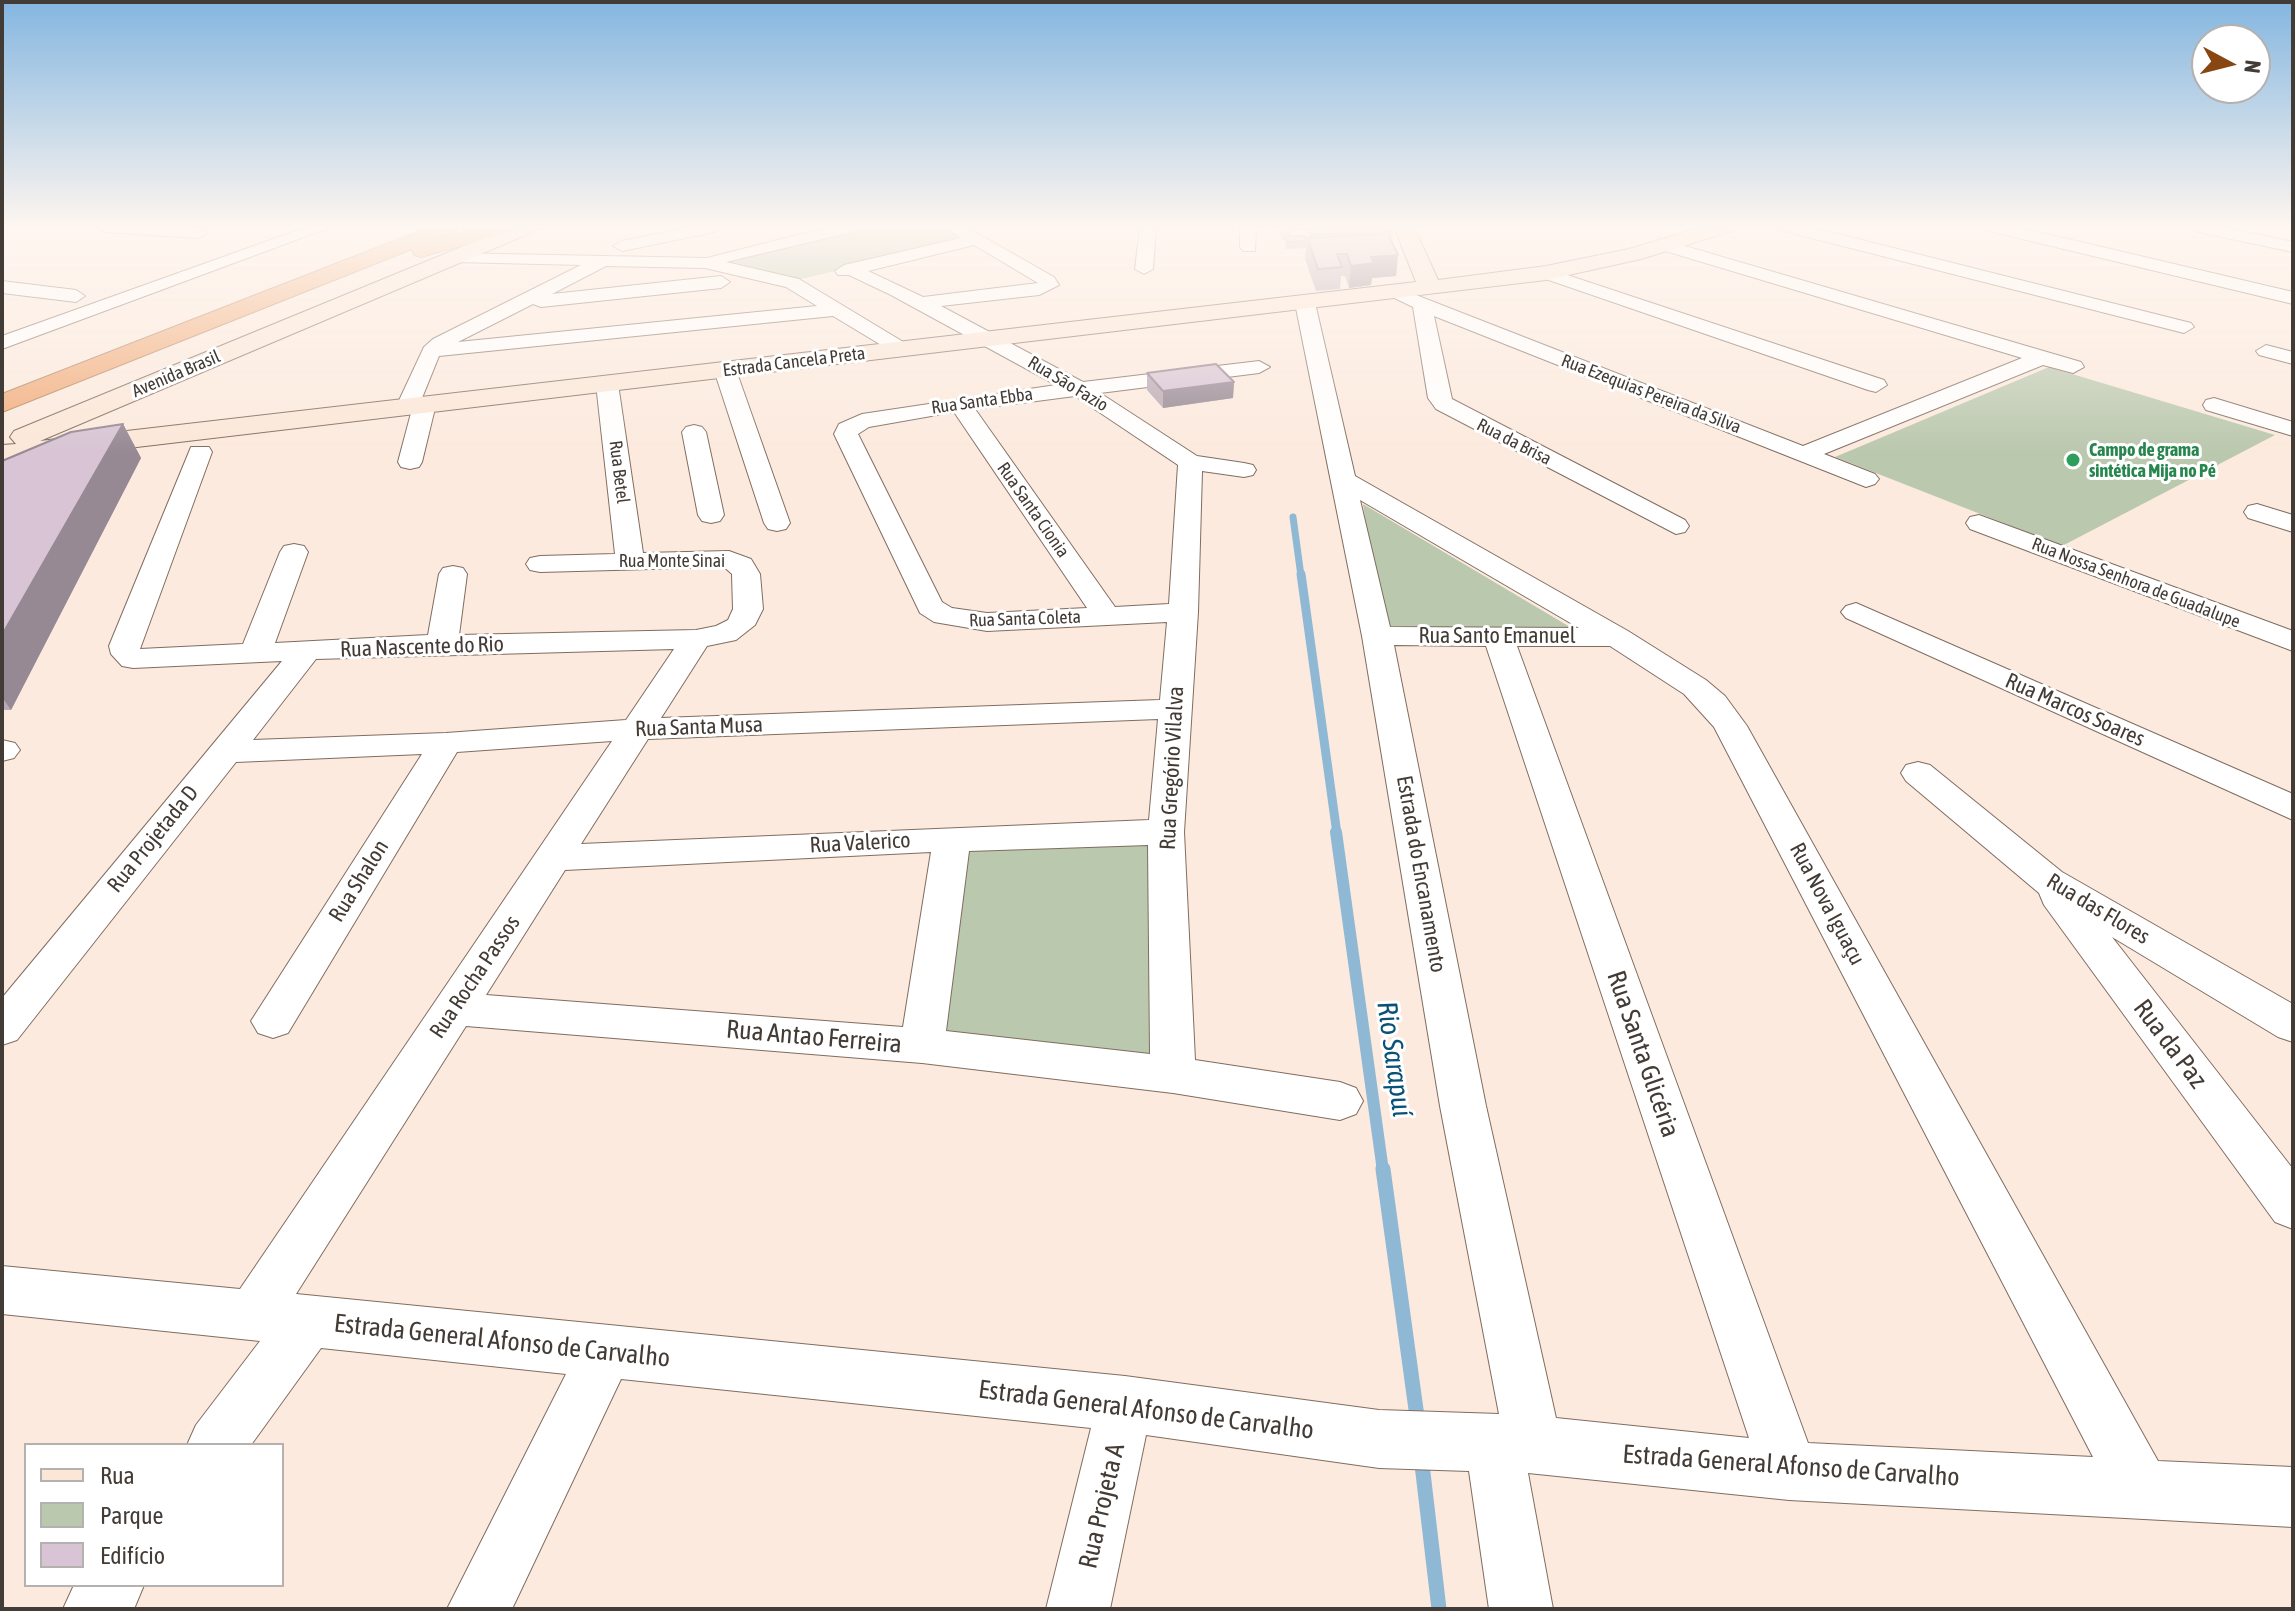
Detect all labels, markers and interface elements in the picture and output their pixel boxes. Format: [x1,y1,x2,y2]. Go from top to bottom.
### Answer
north arrow [2191,24,2271,104]
text: N [2239,59,2267,75]
street label: Estrada Cancela Preta [722,343,866,381]
street label: Avenida Brasil [129,346,223,402]
street label: Rua Ezequias Pereira da Silva [1558,350,1744,438]
street label: Rua São Fazio [1024,352,1112,416]
street label: Rua Santa Ebba [930,383,1034,419]
street label: Rua da Brisa [1473,414,1555,470]
street label: Rua Betel [604,439,634,505]
place label: Campo de grama sintética Mija no Pé [2089,439,2216,482]
marker: Campo de grama sintética Mija no Pé [2064,451,2082,469]
street label: Rua Santa Cionia [992,458,1074,562]
street label: Rua Nossa Senhora de Guadalupe [2029,533,2243,633]
street label: Rua Monte Sinai [619,550,725,572]
street label: Rua Santa Coleta [969,606,1081,632]
street label: Rua Santo Emanuel [1418,623,1576,649]
street label: Rua Nascente do Rio [340,631,504,663]
street label: Rua Marcos Soares [2001,668,2149,752]
street label: Rua Gregório Vilalva [1155,685,1189,851]
street label: Rua Santa Musa [635,712,763,742]
street label: Estrada do Encanamento [1391,773,1451,975]
street label: Rua Projetada D [102,780,204,898]
street label: Rua Valerico [809,827,911,859]
street label: Rua Shalon [324,835,394,927]
street label: Rua Nova Iguaçu [1784,838,1870,970]
street label: Rua das Flores [2042,868,2154,950]
street label: Rua Rocha Passos [424,911,526,1043]
street label: Rua Santa Glicéria [1600,967,1686,1141]
street label: Rua da Paz [2127,994,2213,1094]
water label: Rio Sarapuí [1369,999,1419,1119]
street label: Rua Antao Ferreira [725,1014,903,1060]
street label: Estrada General Afonso de Carvalho [332,1308,672,1374]
street label: Estrada General Afonso de Carvalho [976,1374,1316,1446]
street label: Estrada General Afonso de Carvalho [1621,1439,1961,1493]
street label: Rua Projeta A [1072,1440,1132,1572]
legend [24,1443,284,1587]
text: Rua [100,1462,135,1489]
text: Parque [100,1502,163,1529]
text: Edifício [100,1542,165,1569]

